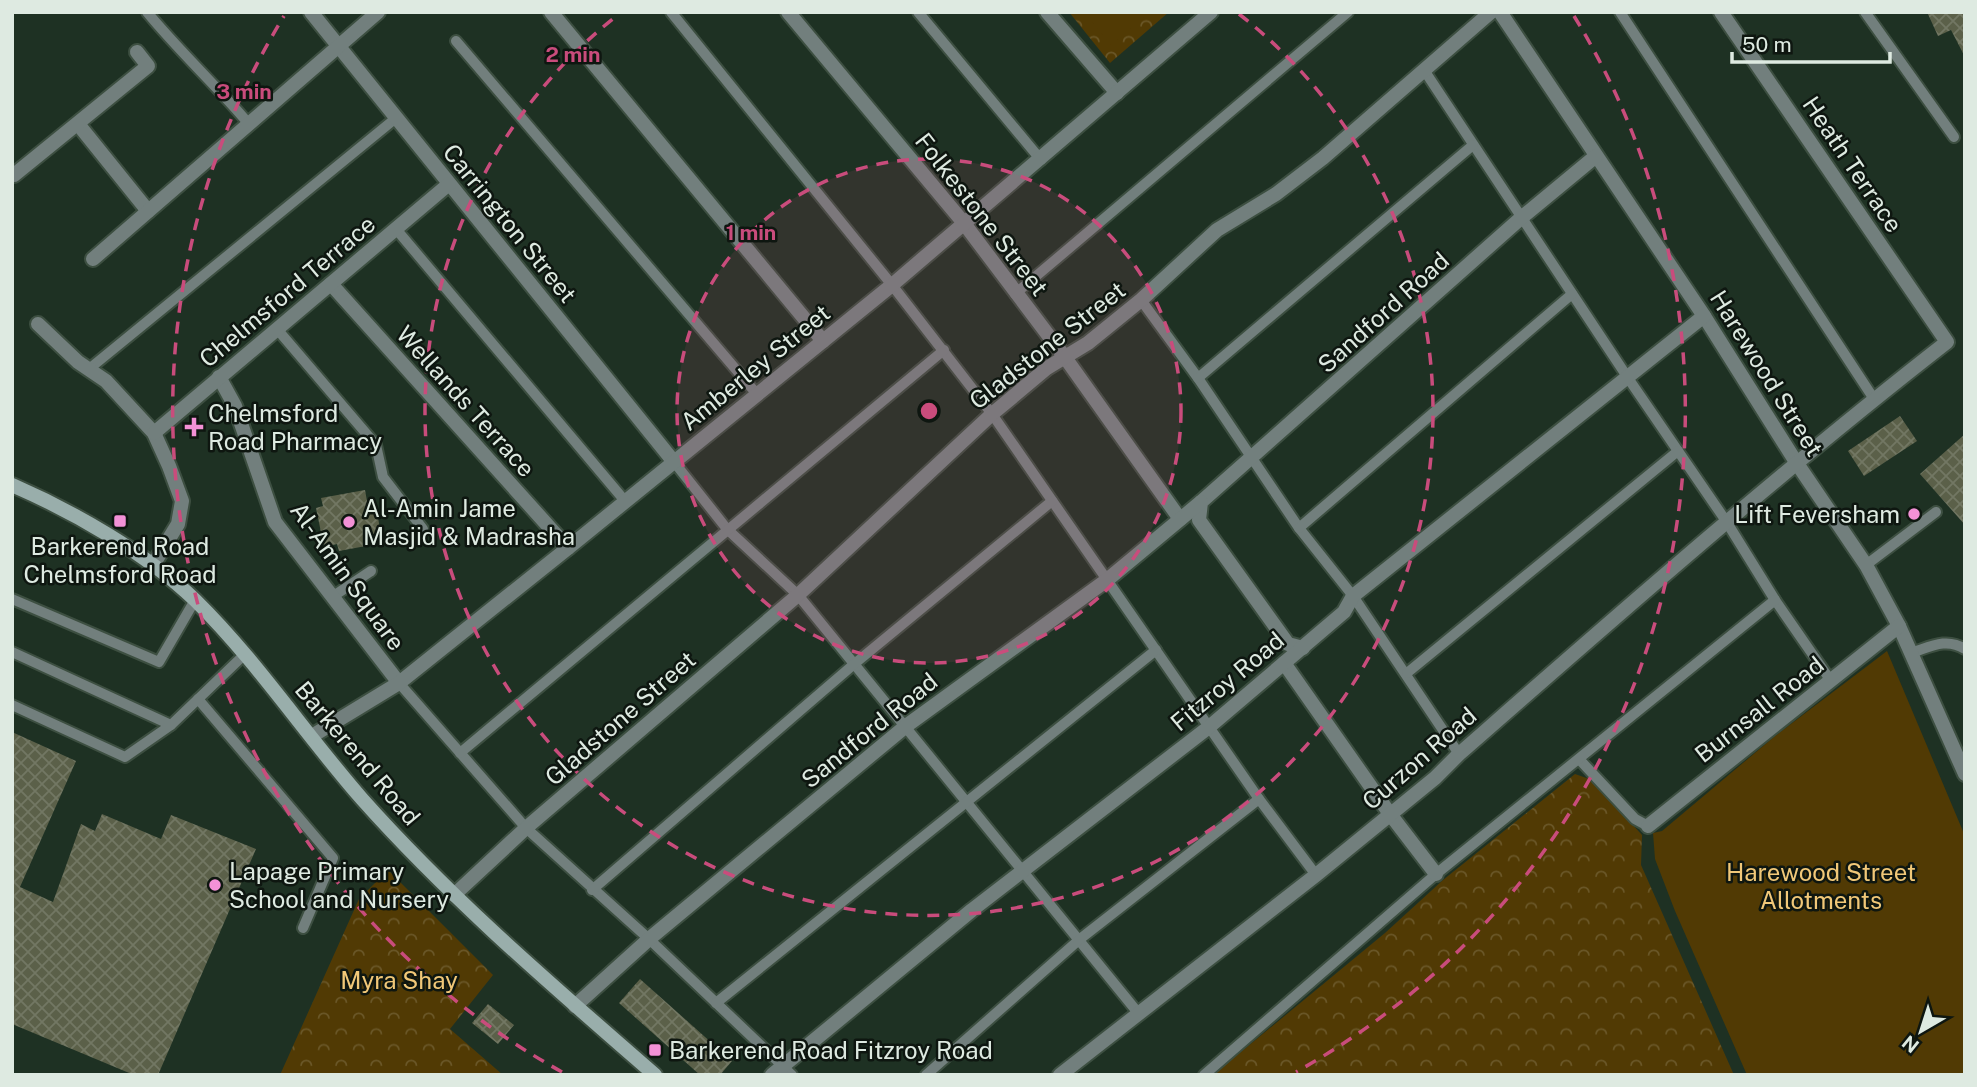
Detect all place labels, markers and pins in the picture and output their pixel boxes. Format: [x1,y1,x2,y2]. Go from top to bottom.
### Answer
place label: Chelmsford Road Pharmacy [208,399,382,455]
centre of rings [917,399,941,423]
marker: Chelmsford Road Pharmacy [186,419,202,435]
place label: Al-Amin Jame Masjid & Madrasha [363,494,575,550]
place label: Lift Feversham [1734,500,1900,528]
marker: Lift Feversham [1906,506,1922,522]
marker: Barkerend Road Chelmsford Road [112,513,128,529]
marker: Al-Amin Jame Masjid & Madrasha [341,514,357,530]
place label: Barkerend Road Chelmsford Road [24,532,217,588]
place label: Lapage Primary School and Nursery [229,857,449,913]
marker: Lapage Primary School and Nursery [207,877,223,893]
place label: Barkerend Road Fitzroy Road [669,1036,993,1064]
marker: Barkerend Road Fitzroy Road [647,1042,663,1058]

